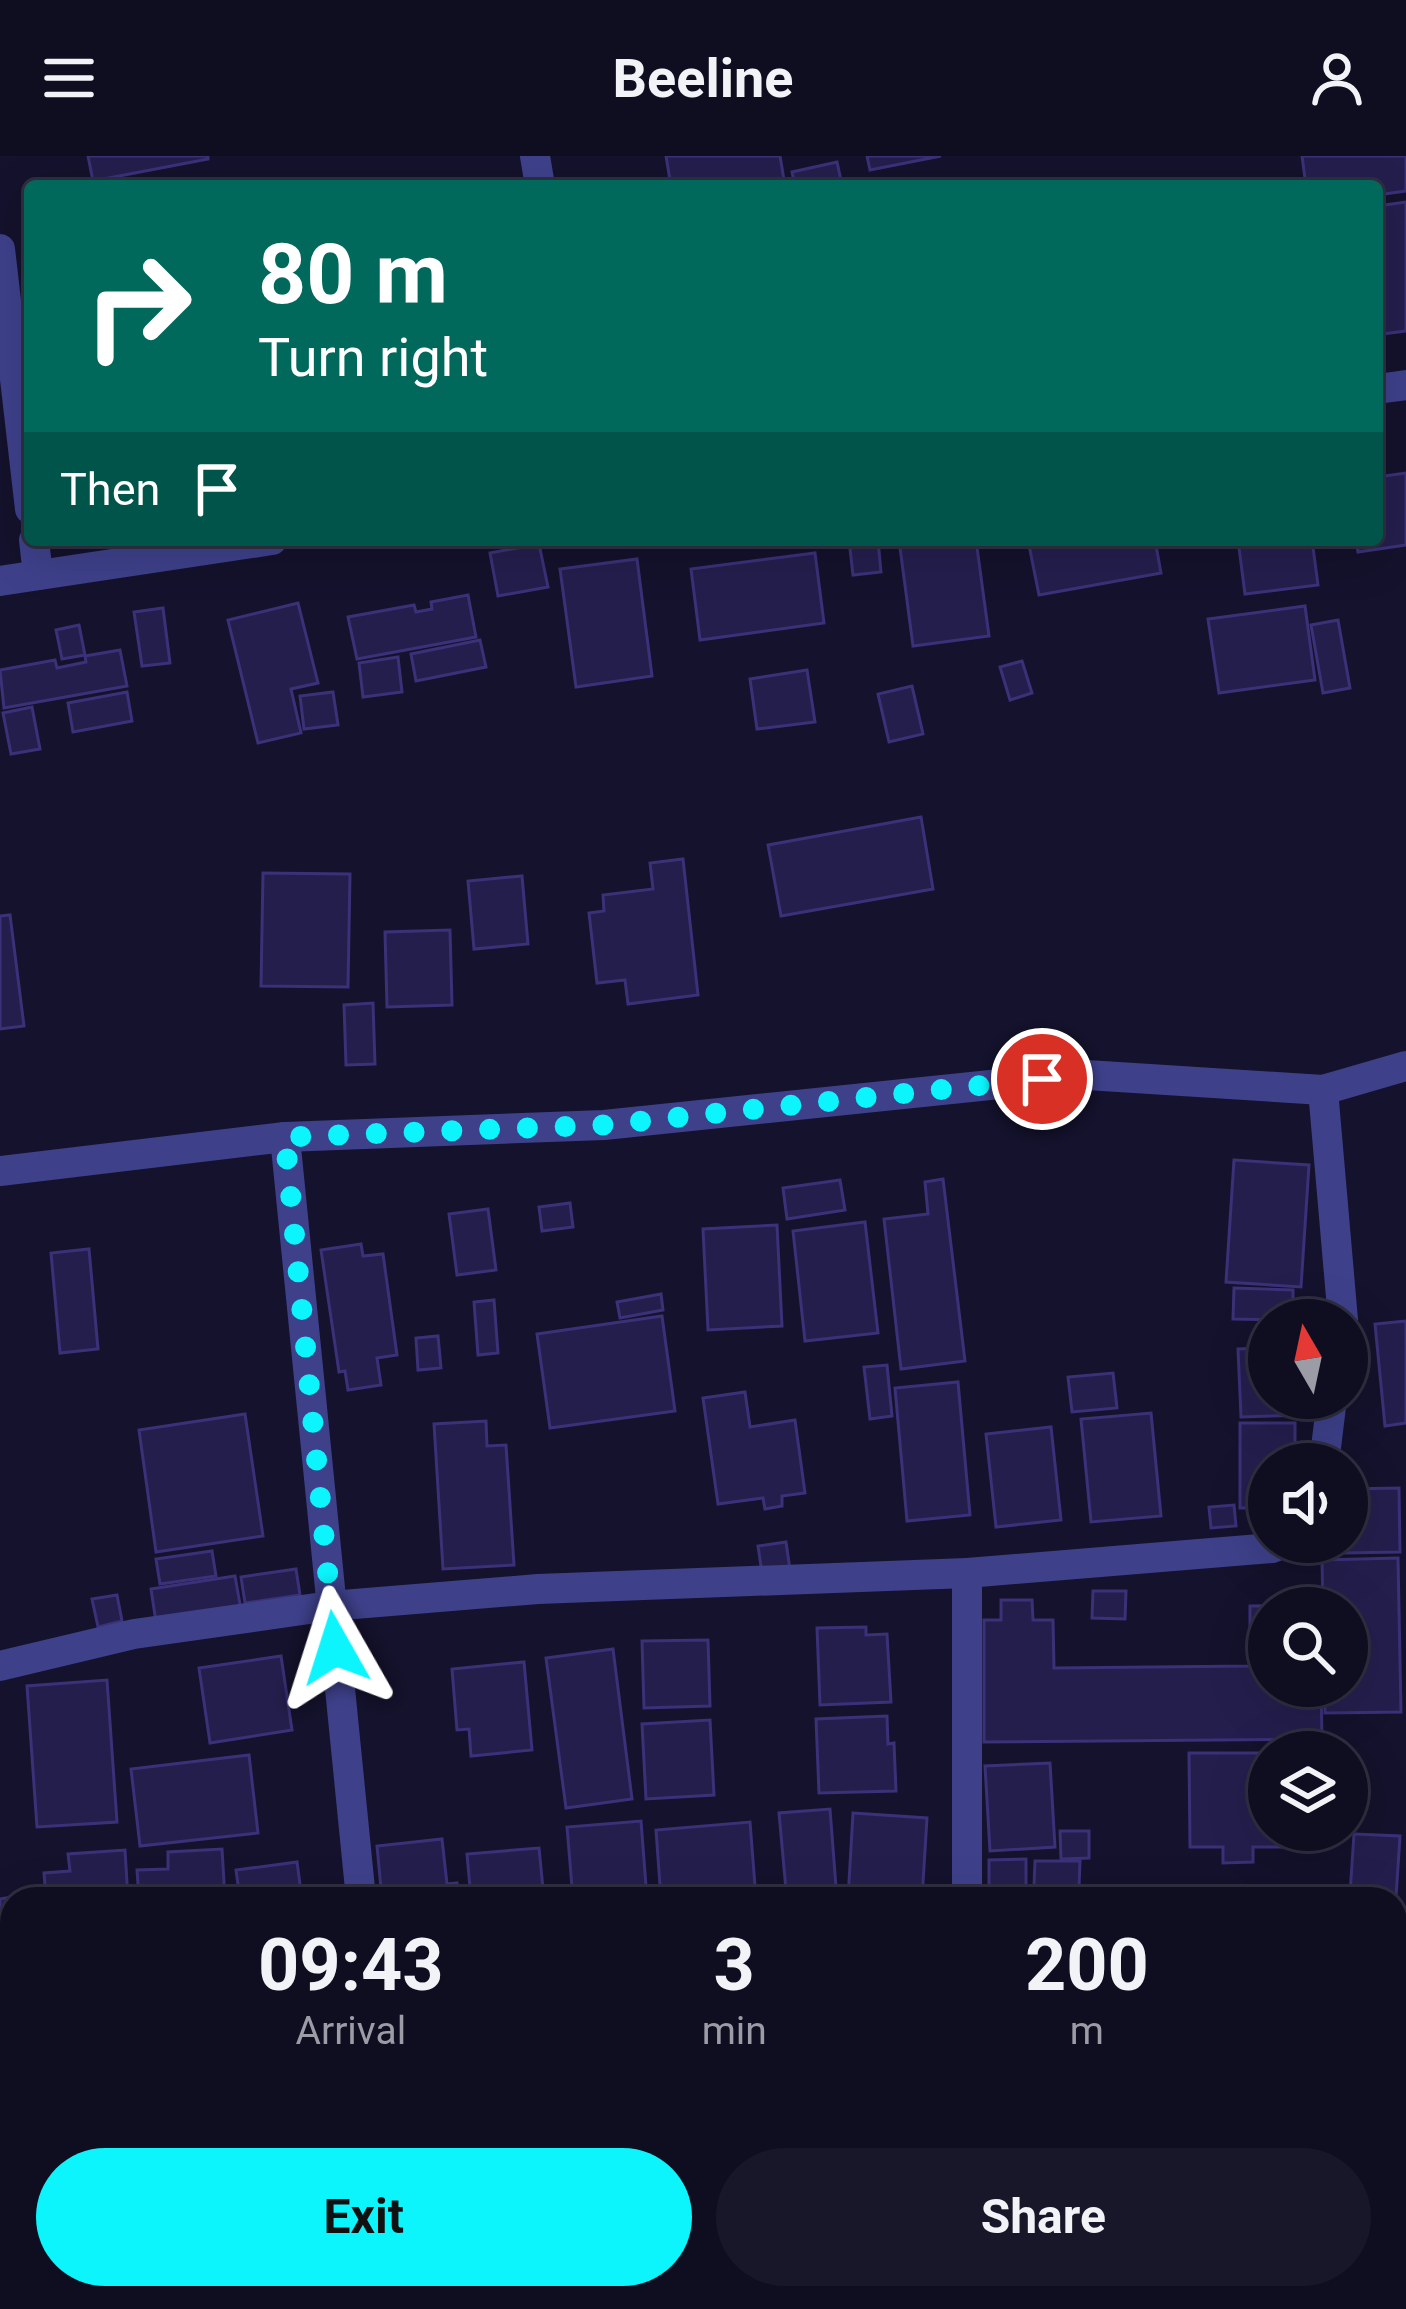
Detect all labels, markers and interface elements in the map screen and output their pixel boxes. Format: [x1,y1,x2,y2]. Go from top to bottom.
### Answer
icon: menu [36,45,102,111]
icon: person [1304,45,1370,111]
text: Beeline [613,47,793,110]
text: 80 m [258,225,448,324]
icon: right [60,228,216,384]
text: Turn right [258,326,488,389]
icon: arrive [184,456,250,522]
text: Then [60,463,160,516]
pin [991,1028,1093,1130]
icon: arrive [1009,1046,1075,1112]
north arrow [1248,1299,1368,1419]
map controls [1248,1299,1368,1851]
button: sound [1248,1443,1368,1563]
position arrow [272,1585,398,1711]
button: search [1248,1587,1368,1707]
button: layers [1248,1731,1368,1851]
text: 09:43 [258,1923,444,2008]
text: 3 [714,1923,755,2008]
text: 200 [1025,1923,1149,2008]
text: Arrival [295,2008,406,2054]
text: min [702,2008,767,2054]
text: m [1070,2008,1104,2054]
button: Exit [36,2148,692,2286]
button: Share [716,2148,1371,2286]

